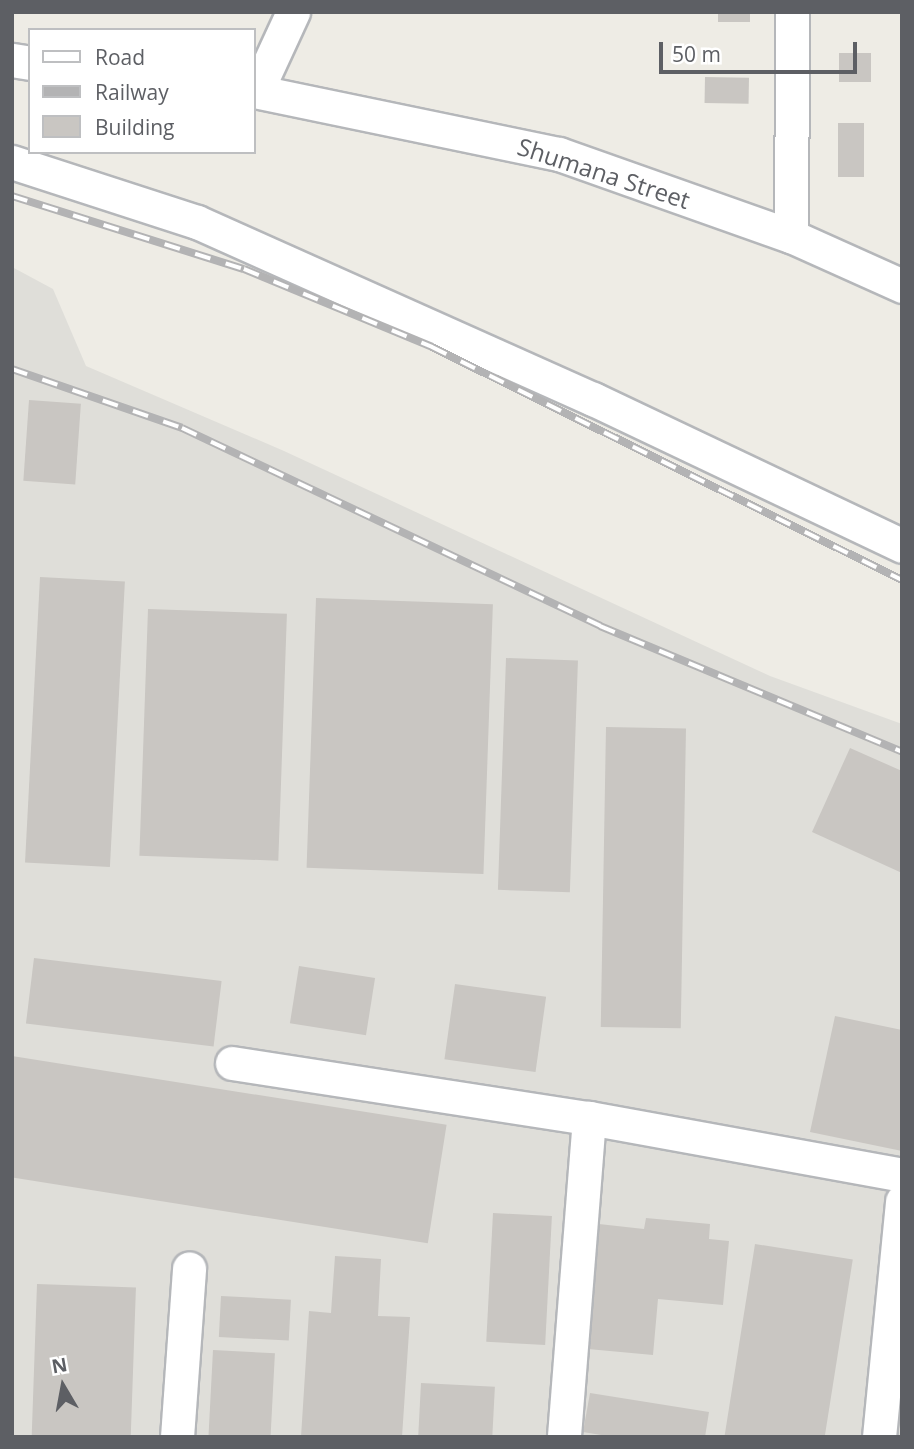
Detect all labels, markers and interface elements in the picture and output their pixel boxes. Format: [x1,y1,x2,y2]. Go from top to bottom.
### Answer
legend [28,28,256,154]
scale bar [662,28,860,72]
text: 50 m [672,40,721,68]
text: Road [95,43,145,71]
text: Railway [95,78,169,106]
text: Building [95,113,174,141]
street label: Shumana Street [514,132,694,214]
north arrow [28,1351,98,1421]
text: N [49,1351,69,1379]

